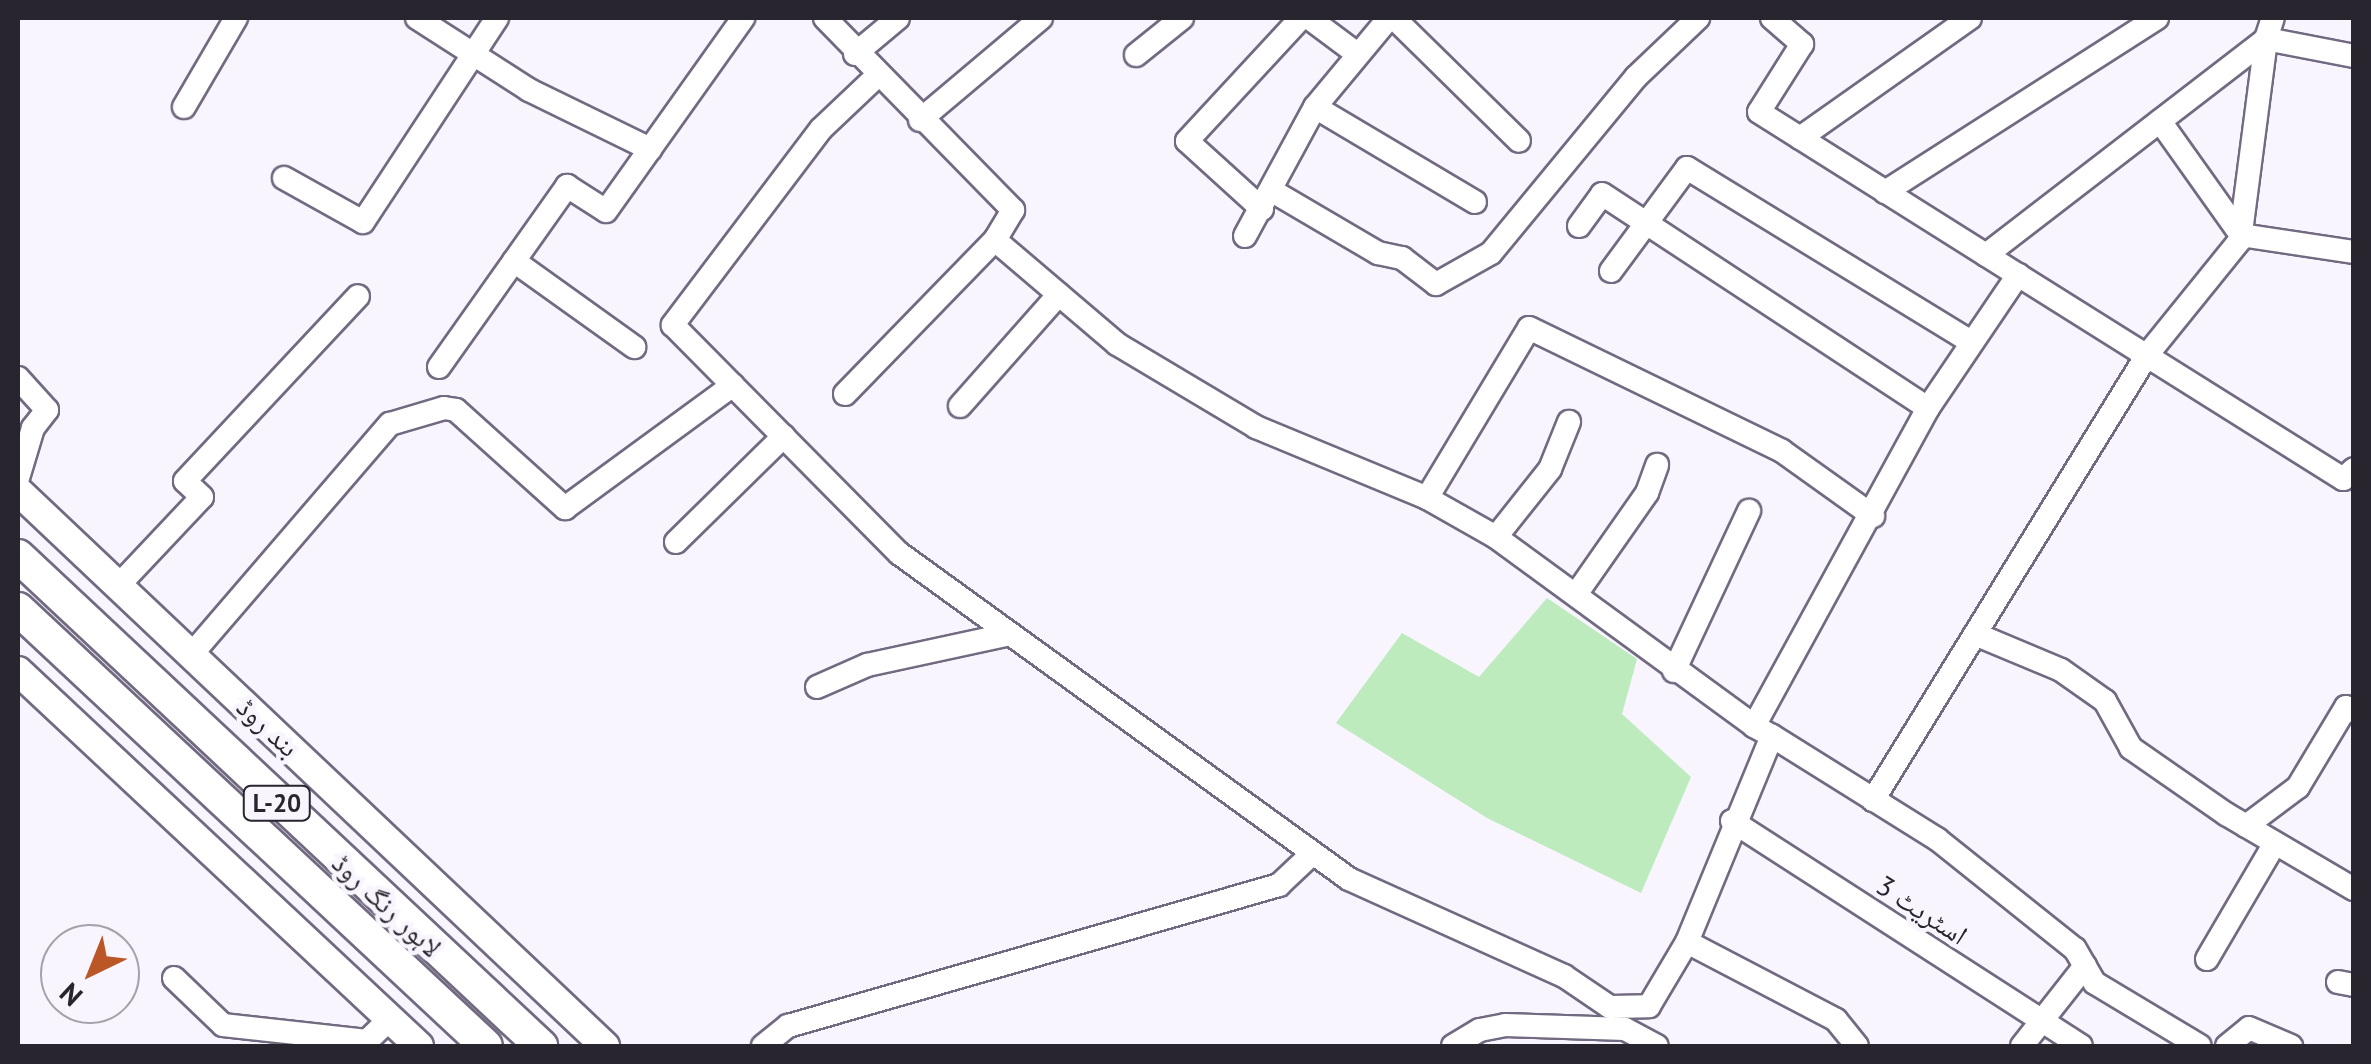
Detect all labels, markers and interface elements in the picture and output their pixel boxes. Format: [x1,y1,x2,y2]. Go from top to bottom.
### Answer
street label: بند روڈ [230,690,306,764]
road number: L-20 [242,783,312,823]
street label: لاہور رنگ روڈ [326,846,448,964]
street label: اسٹریٹ 3 [1870,868,1974,952]
north arrow [40,924,140,1024]
text: N [51,975,90,1015]

